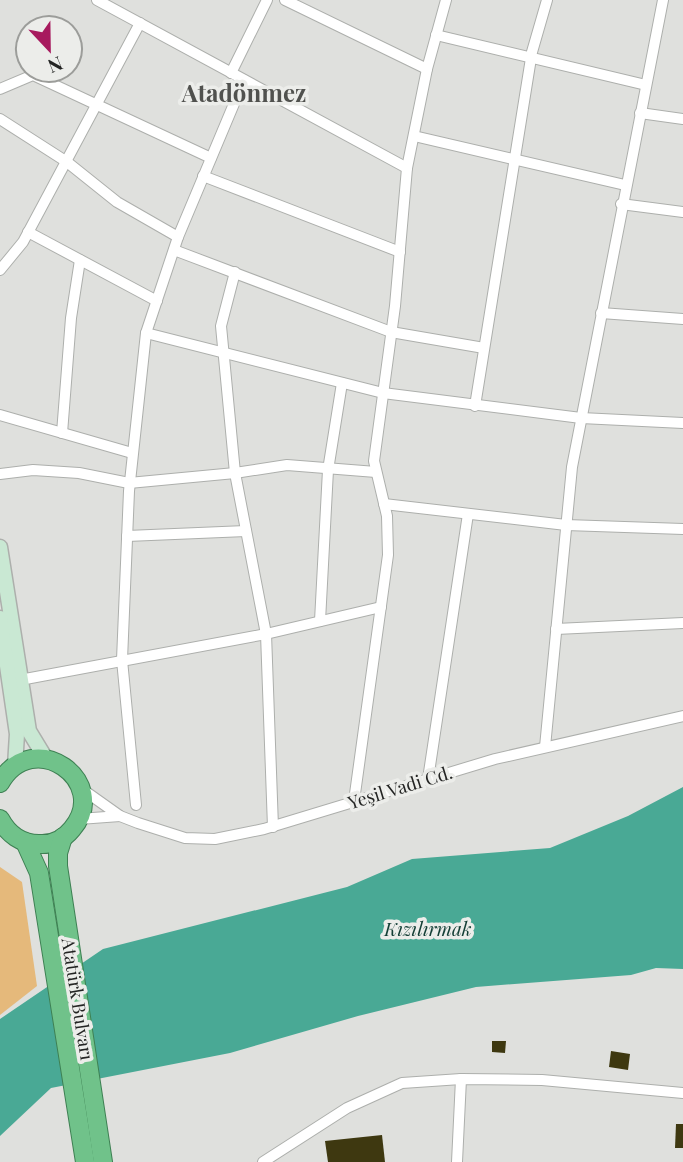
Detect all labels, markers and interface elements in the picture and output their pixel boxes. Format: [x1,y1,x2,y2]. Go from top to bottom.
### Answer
north arrow [14,14,84,84]
text: N [44,51,67,80]
district label: Atadönmez [181,76,306,108]
street label: Yeşil Vadi Cd. [344,760,455,815]
water label: Kızılırmak [383,915,472,941]
street label: Atatürk Bulvarı [56,935,99,1062]

